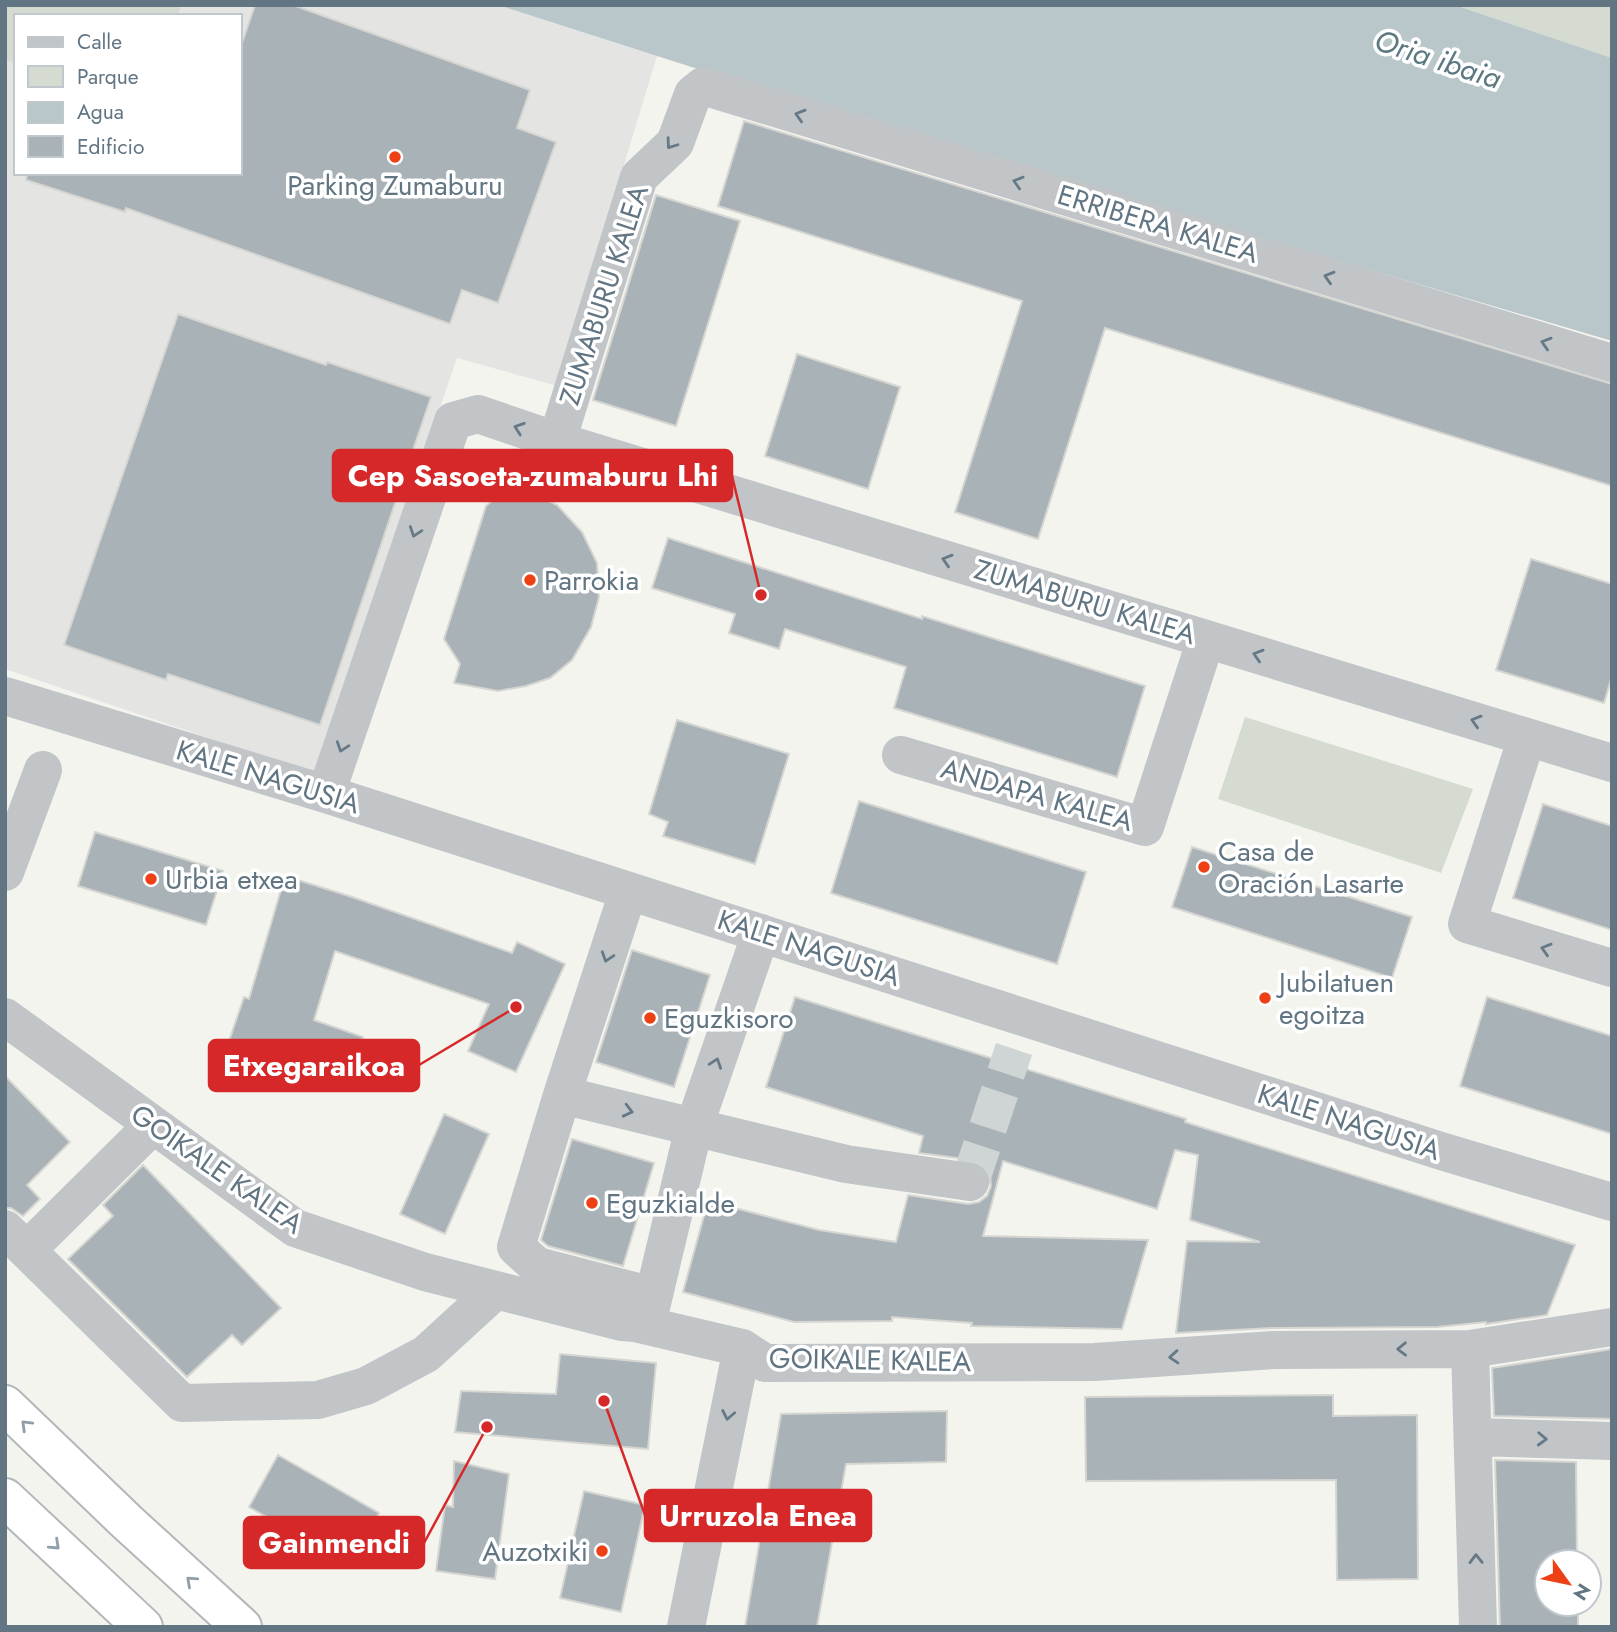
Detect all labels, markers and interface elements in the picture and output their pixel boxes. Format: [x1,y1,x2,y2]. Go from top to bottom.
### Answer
legend [14,14,242,175]
water label: Oria ibaia [1369,18,1507,100]
text: Calle [77,27,122,57]
text: Parque [77,62,139,92]
text: Agua [77,97,124,127]
one-way arrow [794,109,806,124]
text: Edificio [77,132,144,162]
one-way arrow [667,136,679,148]
marker: Parking Zumaburu [387,149,403,165]
place label: Parking Zumaburu [287,165,503,206]
street label: ERRIBERA KALEA [1053,174,1264,274]
one-way arrow [1012,175,1024,190]
street label: ZUMABURU KALEA [549,179,659,410]
one-way arrow [1323,270,1335,285]
one-way arrow [1541,337,1553,352]
one-way arrow [514,422,526,436]
callout: Cep Sasoeta-zumaburu Lhi [333,450,732,501]
text: Cep Sasoeta-zumaburu Lhi [348,454,718,497]
one-way arrow [409,525,423,537]
street label: ZUMABURU KALEA [969,549,1201,655]
one-way arrow [941,554,953,569]
place label: Parrokia [544,560,639,601]
marker: Parrokia [522,572,538,588]
one-way arrow [1253,649,1265,664]
one-way arrow [1470,715,1482,730]
street label: KALE NAGUSIA [171,730,365,825]
one-way arrow [336,741,350,753]
street label: ANDAPA KALEA [936,748,1138,842]
place label: Casa de Oración Lasarte [1218,831,1404,904]
place label: Urbia etxea [165,859,298,900]
marker: Casa de Oración Lasarte [1196,859,1212,875]
marker: Urbia etxea [143,871,159,887]
street label: KALE NAGUSIA [712,899,906,997]
one-way arrow [1541,942,1553,957]
one-way arrow [600,950,615,962]
place label: Jubilatuen egoitza [1275,962,1394,1035]
marker: Jubilatuen egoitza [1257,990,1273,1006]
place label: Eguzkisoro [664,998,794,1039]
marker: Eguzkisoro [642,1010,658,1026]
callout: Etxegaraikoa [209,1040,419,1091]
text: Etxegaraikoa [223,1044,405,1087]
one-way arrow [708,1057,722,1069]
street label: KALE NAGUSIA [1252,1073,1446,1171]
street label: GOIKALE KALEA [122,1094,312,1244]
one-way arrow [621,1103,633,1117]
place label: Eguzkialde [606,1183,735,1224]
marker: Eguzkialde [584,1195,600,1211]
street label: GOIKALE KALEA [769,1338,972,1382]
one-way arrow [1396,1341,1406,1357]
one-way arrow [1169,1349,1180,1364]
one-way arrow [722,1409,737,1421]
one-way arrow [21,1420,34,1433]
one-way arrow [1537,1431,1548,1447]
callout: Urruzola Enea [645,1490,871,1541]
text: Urruzola Enea [659,1494,857,1537]
callout: Gainmendi [244,1517,424,1568]
text: Gainmendi [258,1521,410,1564]
place label: Auzotxiki [482,1531,588,1572]
one-way arrow [47,1536,60,1549]
marker: Auzotxiki [594,1543,610,1559]
north arrow [1533,1548,1603,1618]
one-way arrow [1468,1553,1484,1563]
one-way arrow [187,1576,200,1589]
text: N [1566,1578,1597,1606]

